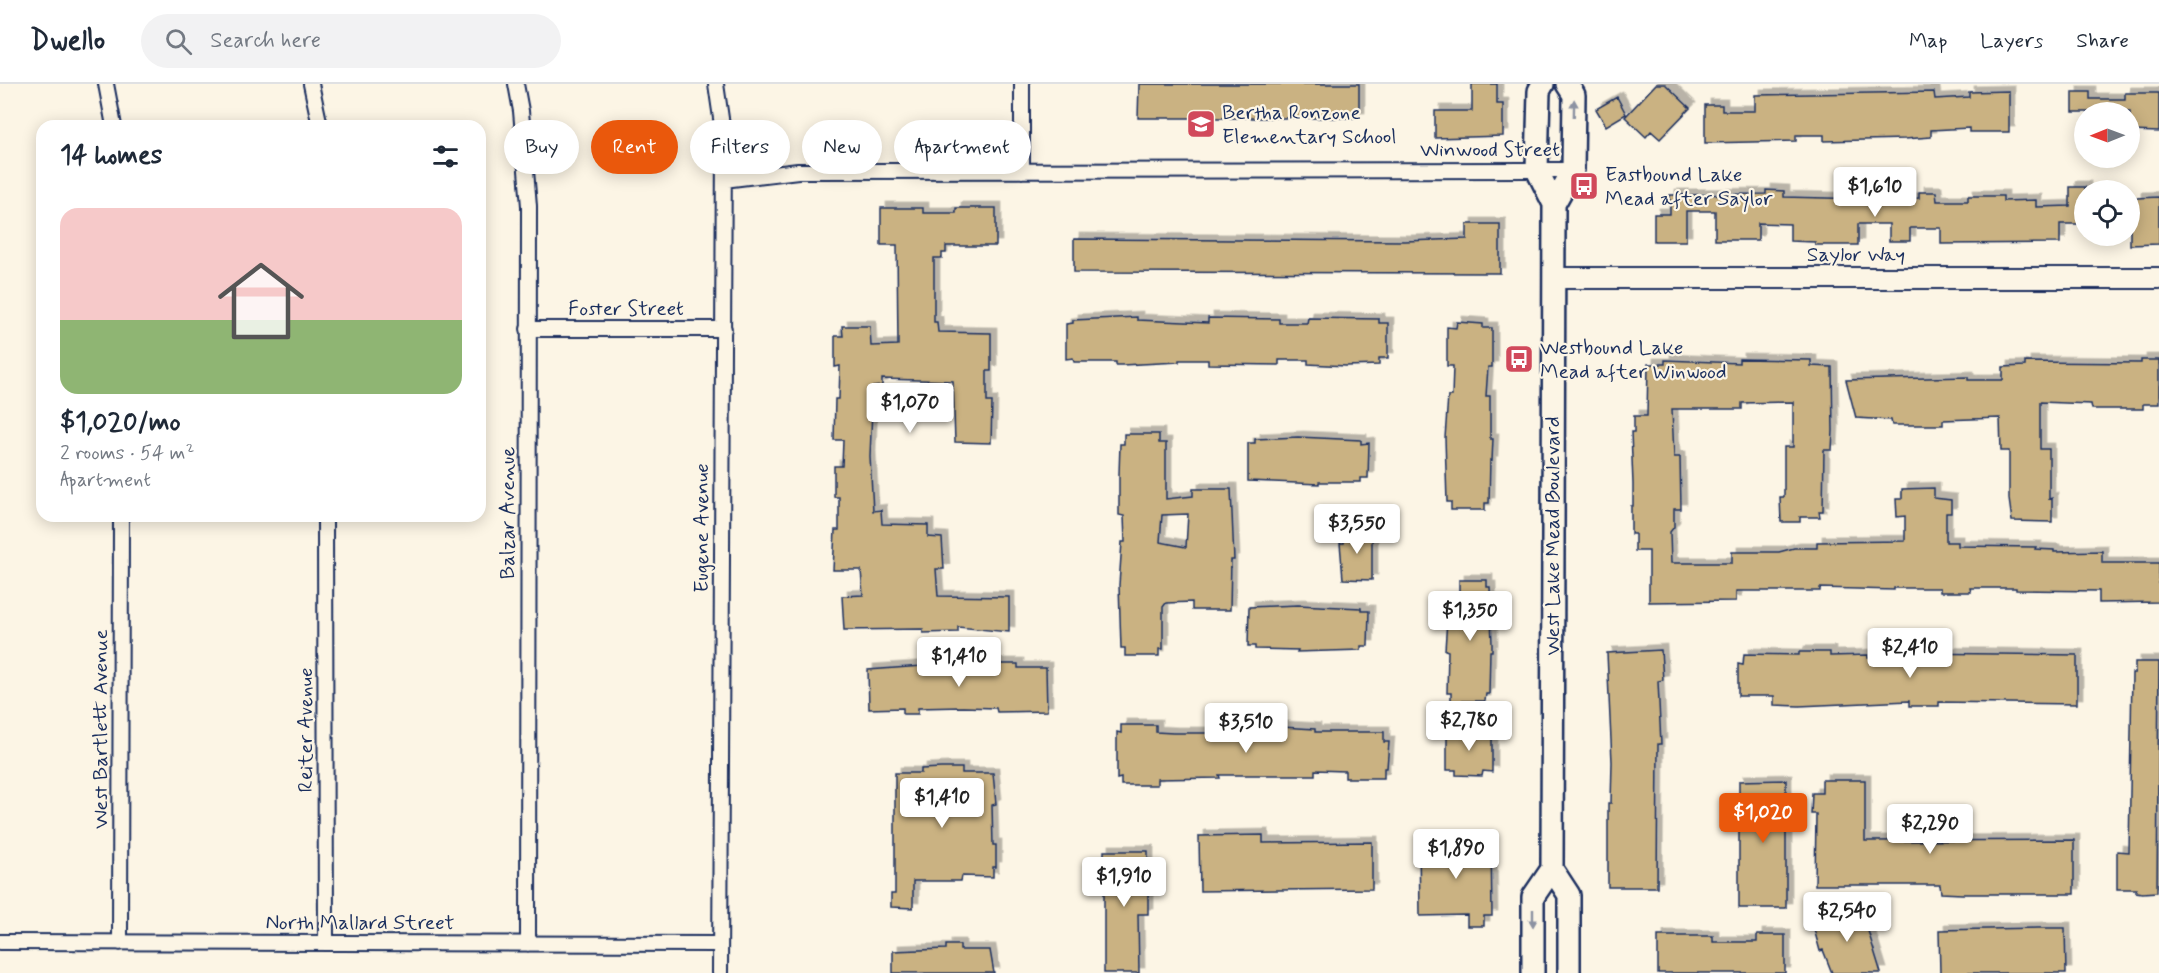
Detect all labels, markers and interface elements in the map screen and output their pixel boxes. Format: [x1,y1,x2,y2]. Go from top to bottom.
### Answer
search box [141,14,561,68]
text: Dwello [30,23,105,60]
icon: search [162,25,195,58]
text: Search here [210,27,321,55]
text: Map [1909,27,1947,55]
text: Layers [1980,27,2043,55]
text: Share [2076,27,2129,55]
one-way arrow [1569,98,1579,117]
place label: Bertha Ronzone Elementary School [1222,99,1397,151]
north arrow [2074,102,2140,168]
map controls [2074,102,2140,246]
school or university icon: Bertha Ronzone Elementary School [1185,108,1217,140]
chip: Buy [504,120,579,174]
chip: Rent [591,120,678,174]
chip: Filters [690,120,790,174]
chip: New [802,120,882,174]
chip: Apartment [894,120,1031,174]
street label: Winwood Street [1420,136,1560,164]
text: 14 homes [60,139,162,173]
icon: filters [429,140,462,173]
place label: Eastbound Lake Mead after Saylor [1605,161,1773,213]
pin: $1,610 [1826,167,1924,218]
bus stop icon: Eastbound Lake Mead after Saylor [1568,170,1600,202]
text: $1,610 [1847,173,1903,200]
button: locate [2074,180,2140,246]
street label: Saylor Way [1807,241,1905,269]
icon: home [207,247,315,355]
street label: Foster Street [568,295,684,323]
place label: Westbound Lake Mead after Winwood [1540,334,1727,386]
bus stop icon: Westbound Lake Mead after Winwood [1503,343,1535,375]
pin: $1,070 [861,383,959,434]
text: $1,070 [881,389,939,416]
text: $1,020/mo [60,406,181,440]
street label: West Lake Mead Boulevard [1539,416,1567,656]
text: 2 rooms · 54 m² [60,440,194,467]
street label: Balzar Avenue [494,447,522,579]
street label: Eugene Avenue [688,463,716,593]
text: Apartment [60,467,151,494]
pin: $3,550 [1308,504,1406,555]
text: $3,550 [1328,510,1386,537]
pin: $1,350 [1421,591,1519,642]
text: $1,350 [1442,597,1498,624]
pin: $2,410 [1861,628,1959,679]
street label: West Bartlett Avenue [87,629,115,829]
text: $2,410 [1882,634,1939,661]
pin: $1,410 [910,637,1008,688]
text: $1,410 [931,643,987,670]
street label: Reiter Avenue [292,668,320,792]
pin: $2,780 [1420,701,1518,752]
pin: $3,510 [1197,703,1295,754]
text: $2,780 [1440,707,1498,734]
text: $3,510 [1219,709,1273,736]
pin: $1,410 [893,778,991,829]
text: $1,410 [914,784,970,811]
pin: $1,020 [1714,793,1812,844]
text: $1,020 [1733,799,1793,826]
pin: $2,290 [1881,804,1979,855]
text: $2,290 [1901,810,1959,837]
pin: $1,890 [1407,829,1505,880]
text: $1,890 [1427,835,1485,862]
pin: $1,910 [1075,857,1173,908]
text: $1,910 [1096,863,1152,890]
pin: $2,540 [1798,892,1896,943]
text: $2,540 [1817,898,1877,925]
street label: North Mallard Street [265,909,455,937]
one-way arrow [1528,909,1538,928]

